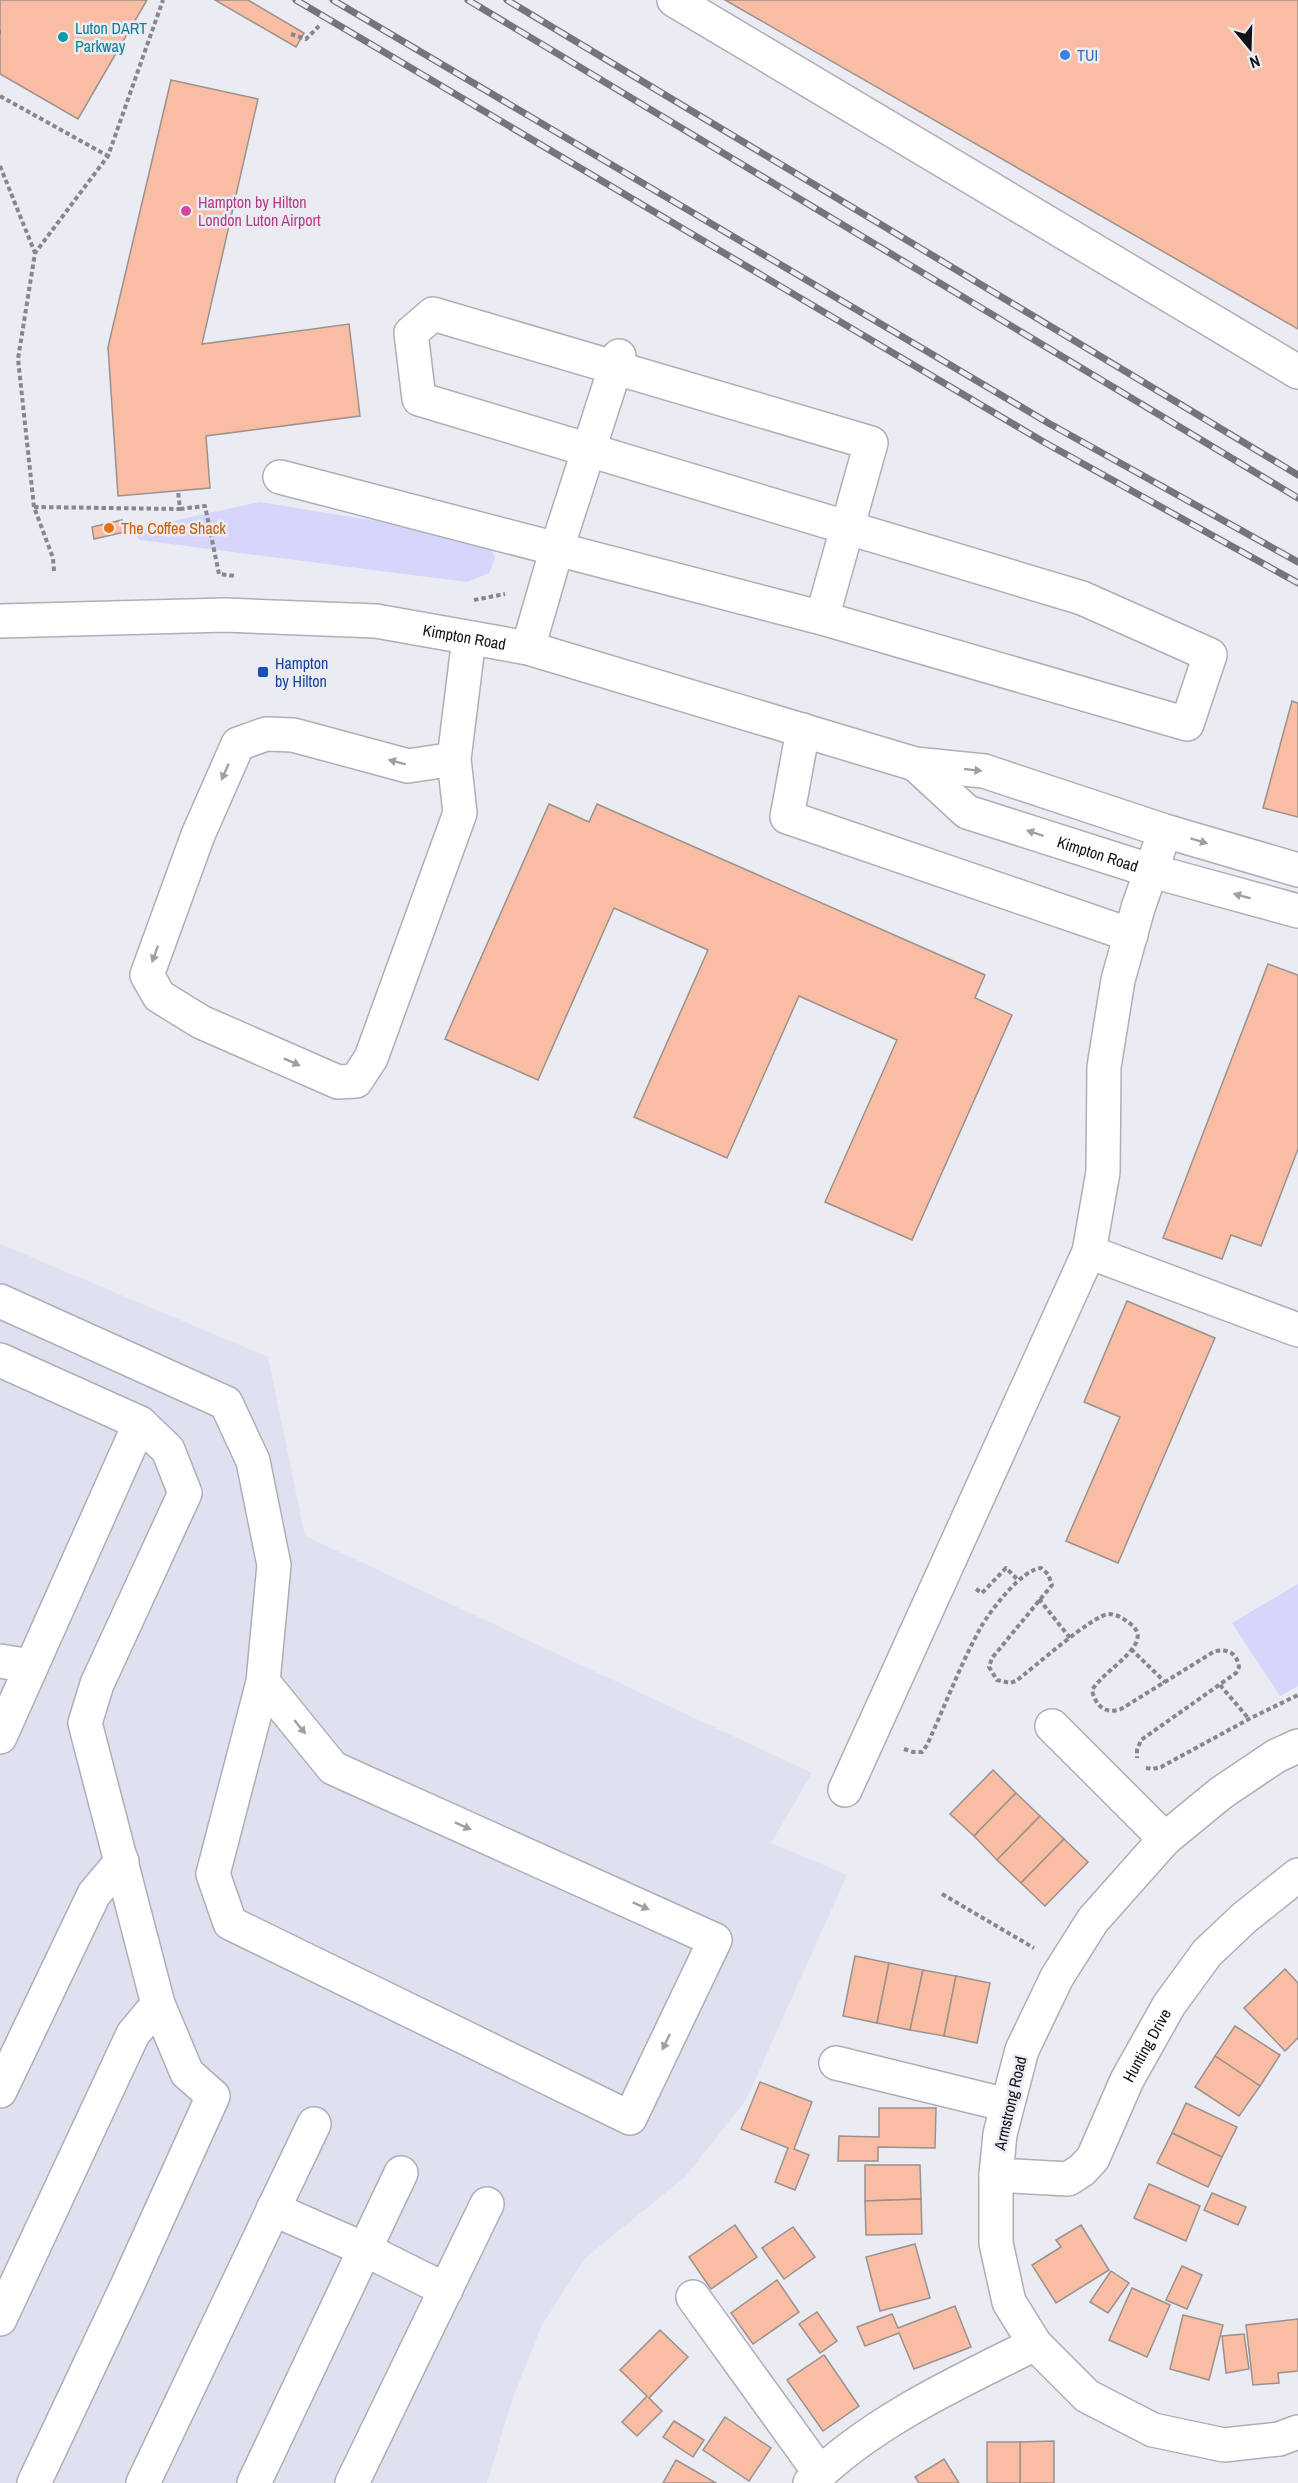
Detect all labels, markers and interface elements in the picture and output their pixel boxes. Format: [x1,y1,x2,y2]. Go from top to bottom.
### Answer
place label: Luton DART Parkway [75,17,147,57]
north arrow [1220,18,1280,78]
marker: Luton DART Parkway [56,30,70,44]
place label: TUI [1077,44,1098,66]
marker: TUI [1058,48,1072,62]
text: N [1247,50,1263,74]
place label: Hampton by Hilton London Luton Airport [198,191,321,231]
marker: Hampton by Hilton London Luton Airport [179,204,193,218]
place label: The Coffee Shack [121,517,226,539]
marker: The Coffee Shack [102,521,116,535]
street label: Kimpton Road [421,619,508,655]
place label: Hampton by Hilton [275,652,328,692]
marker: Hampton by Hilton [256,665,270,679]
one-way arrow [387,757,406,767]
one-way arrow [221,764,230,781]
one-way arrow [963,765,982,775]
one-way arrow [1026,828,1044,838]
street label: Kimpton Road [1054,830,1141,877]
one-way arrow [1190,837,1208,846]
one-way arrow [1232,890,1251,900]
one-way arrow [149,945,159,963]
one-way arrow [283,1057,301,1067]
one-way arrow [294,1719,307,1735]
one-way arrow [455,1821,473,1831]
one-way arrow [633,1902,650,1911]
street label: Hunting Drive [1117,2004,1176,2086]
one-way arrow [662,2034,671,2051]
street label: Armstrong Road [988,2054,1031,2153]

